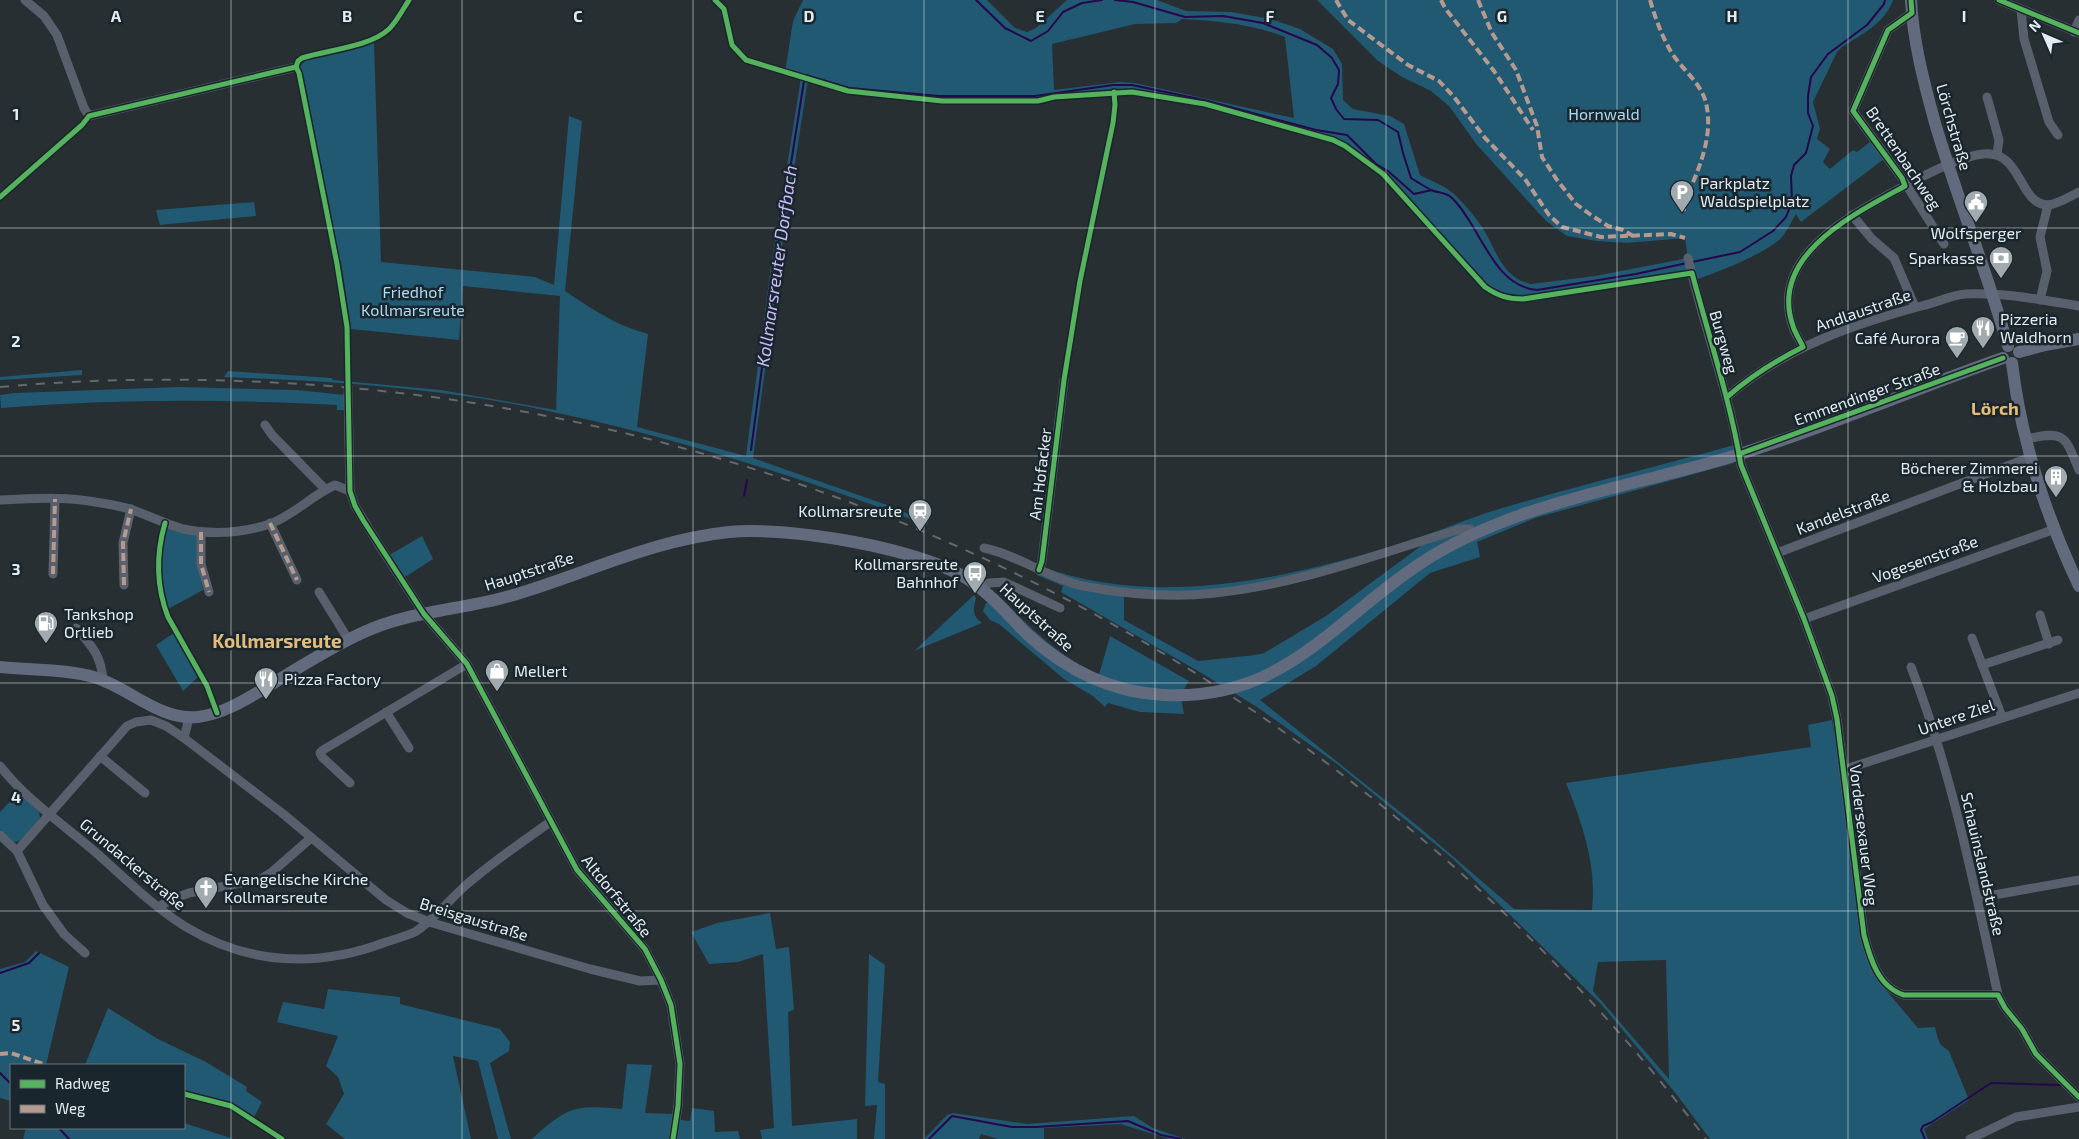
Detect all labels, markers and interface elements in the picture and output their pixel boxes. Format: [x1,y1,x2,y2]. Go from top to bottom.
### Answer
text: A [111,6,122,25]
text: B [342,6,352,25]
text: C [573,6,583,25]
text: D [804,6,815,25]
text: E [1035,6,1045,25]
text: F [1266,6,1275,25]
text: G [1497,6,1507,25]
text: H [1726,6,1738,25]
text: I [1962,6,1966,25]
north arrow [2019,10,2069,60]
text: N [2025,16,2044,35]
street label: Lörchstraße [1933,81,1976,172]
street label: Brettenbachweg [1863,102,1946,213]
text: 1 [13,104,19,123]
park label: Hornwald [1568,104,1640,123]
water label: Kollmarsreuter Dorfbach [751,164,801,368]
place label: Parkplatz Waldspielplatz [1700,173,1809,210]
parking icon: Parkplatz Waldspielplatz [1669,179,1695,213]
public building icon: Wolfsperger [1963,189,1989,223]
place label: Wolfsperger [1931,223,2022,242]
bank icon: Sparkasse [1988,245,2014,279]
place label: Sparkasse [1909,248,1984,267]
park label: Friedhof Kollmarsreute [361,282,465,319]
street label: Andlaustraße [1813,284,1913,335]
street label: Burgweg [1706,308,1743,376]
place label: Pizzeria Waldhorn [2000,309,2072,346]
restaurant icon: Pizzeria Waldhorn [1970,315,1996,349]
cafe icon: Café Aurora [1944,325,1970,359]
place label: Café Aurora [1855,328,1940,347]
text: 2 [11,331,21,350]
street label: Emmendinger Straße [1791,358,1942,429]
district label: Lörch [1971,397,2019,419]
street label: Am Hofacker [1024,426,1055,521]
place label: Böcherer Zimmerei & Holzbau [1900,458,2038,495]
building icon: Böcherer Zimmerei & Holzbau [2043,464,2069,498]
street label: Kandelstraße [1793,485,1892,538]
station icon: Kollmarsreute [907,498,933,532]
place label: Kollmarsreute [798,501,902,520]
street label: Vogesenstraße [1870,531,1980,586]
street label: Hauptstraße [482,547,576,594]
place label: Kollmarsreute Bahnhof [854,554,959,591]
text: 3 [11,559,21,578]
bus stop icon: Kollmarsreute Bahnhof [962,560,988,594]
street label: Hauptstraße [997,579,1078,655]
place label: Tankshop Ortlieb [64,604,134,641]
fuel station icon: Tankshop Ortlieb [33,610,59,644]
district label: Kollmarsreute [212,629,342,652]
shop icon: Mellert [484,658,510,692]
place label: Mellert [514,661,567,680]
restaurant icon: Pizza Factory [253,666,279,700]
place label: Pizza Factory [284,669,382,688]
street label: Untere Ziel [1915,695,1997,738]
street label: Vordersexauer Weg [1846,763,1883,907]
text: 4 [11,787,21,806]
street label: Schauinslandstraße [1958,791,2009,937]
street label: Grundackerstraße [77,814,190,913]
street label: Altdorfstraße [578,851,656,941]
place label: Evangelische Kirche Kollmarsreute [224,869,368,906]
church icon: Evangelische Kirche Kollmarsreute [193,875,219,909]
street label: Breisgaustraße [418,893,531,944]
text: 5 [12,1015,21,1034]
legend [10,1064,185,1129]
text: Radweg [55,1074,110,1092]
text: Weg [55,1099,86,1117]

